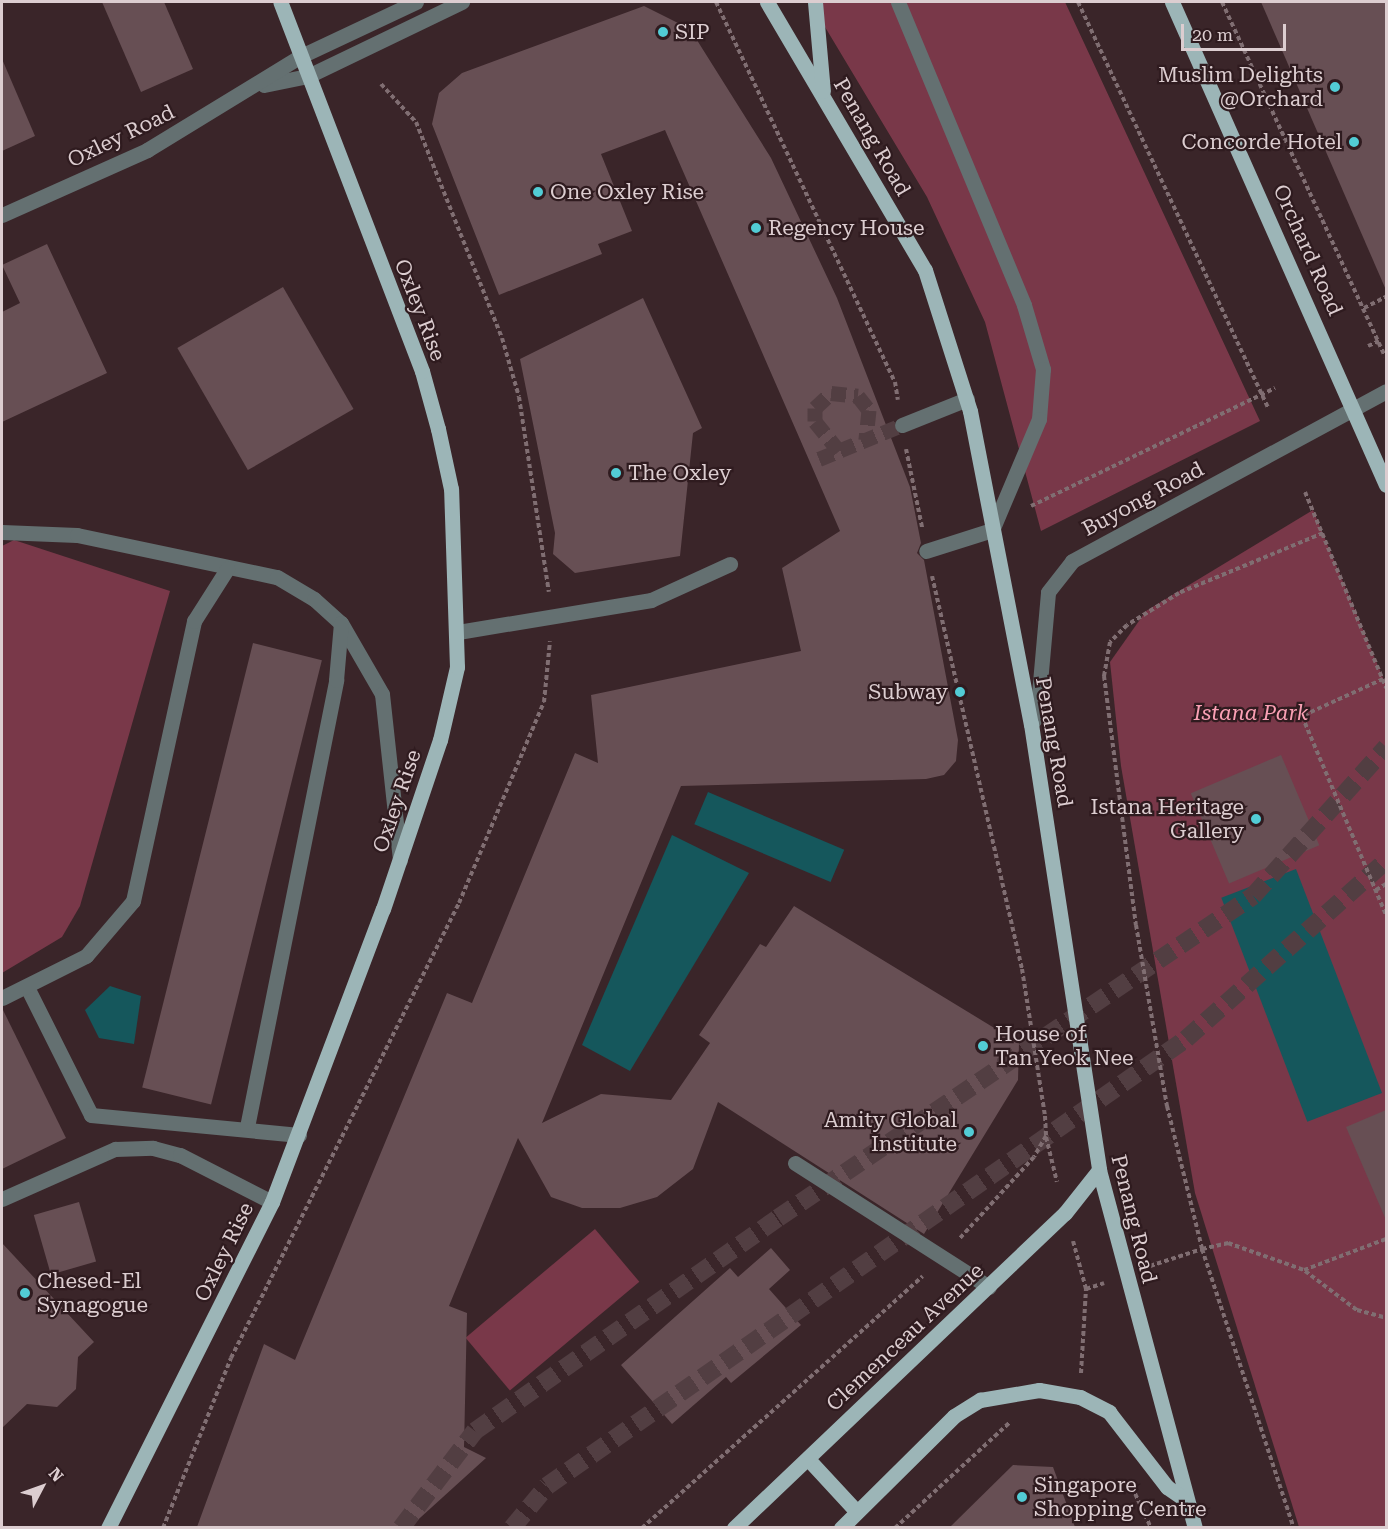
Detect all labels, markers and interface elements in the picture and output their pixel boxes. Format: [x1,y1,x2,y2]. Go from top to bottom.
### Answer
scale bar [1184,12,1289,50]
place label: SIP [675,19,710,45]
text: 20 m [1192,24,1233,45]
marker: SIP [656,25,670,39]
place label: Muslim Delights @Orchard [1158,62,1323,112]
street label: Penang Road [828,74,916,200]
marker: Muslim Delights @Orchard [1328,80,1342,94]
street label: Oxley Road [63,99,179,173]
place label: Concorde Hotel [1181,129,1342,155]
marker: Concorde Hotel [1347,135,1361,149]
place label: One Oxley Rise [550,179,704,205]
street label: Orchard Road [1268,181,1348,319]
marker: One Oxley Rise [531,185,545,199]
place label: Regency House [768,215,924,241]
marker: Regency House [749,221,763,235]
street label: Oxley Rise [389,256,451,364]
street label: Buyong Road [1078,456,1208,542]
place label: The Oxley [628,460,731,486]
marker: The Oxley [609,466,623,480]
street label: Penang Road [1030,675,1078,809]
place label: Subway [868,679,948,705]
marker: Subway [953,685,967,699]
park label: Istana Park [1194,700,1308,726]
street label: Oxley Rise [368,746,426,856]
place label: Istana Heritage Gallery [1091,794,1244,844]
marker: Istana Heritage Gallery [1249,812,1263,826]
place label: House of Tan Yeok Nee [995,1021,1134,1071]
marker: House of Tan Yeok Nee [976,1039,990,1053]
place label: Amity Global Institute [824,1107,957,1157]
marker: Amity Global Institute [962,1125,976,1139]
street label: Penang Road [1106,1152,1162,1286]
street label: Oxley Rise [189,1198,259,1306]
street label: Clemenceau Avenue [821,1258,989,1416]
place label: Chesed-El Synagogue [37,1268,148,1318]
marker: Chesed-El Synagogue [18,1286,32,1300]
north arrow [12,1457,72,1517]
text: N [45,1464,67,1486]
place label: Singapore Shopping Centre [1034,1472,1207,1522]
marker: Singapore Shopping Centre [1015,1490,1029,1504]

